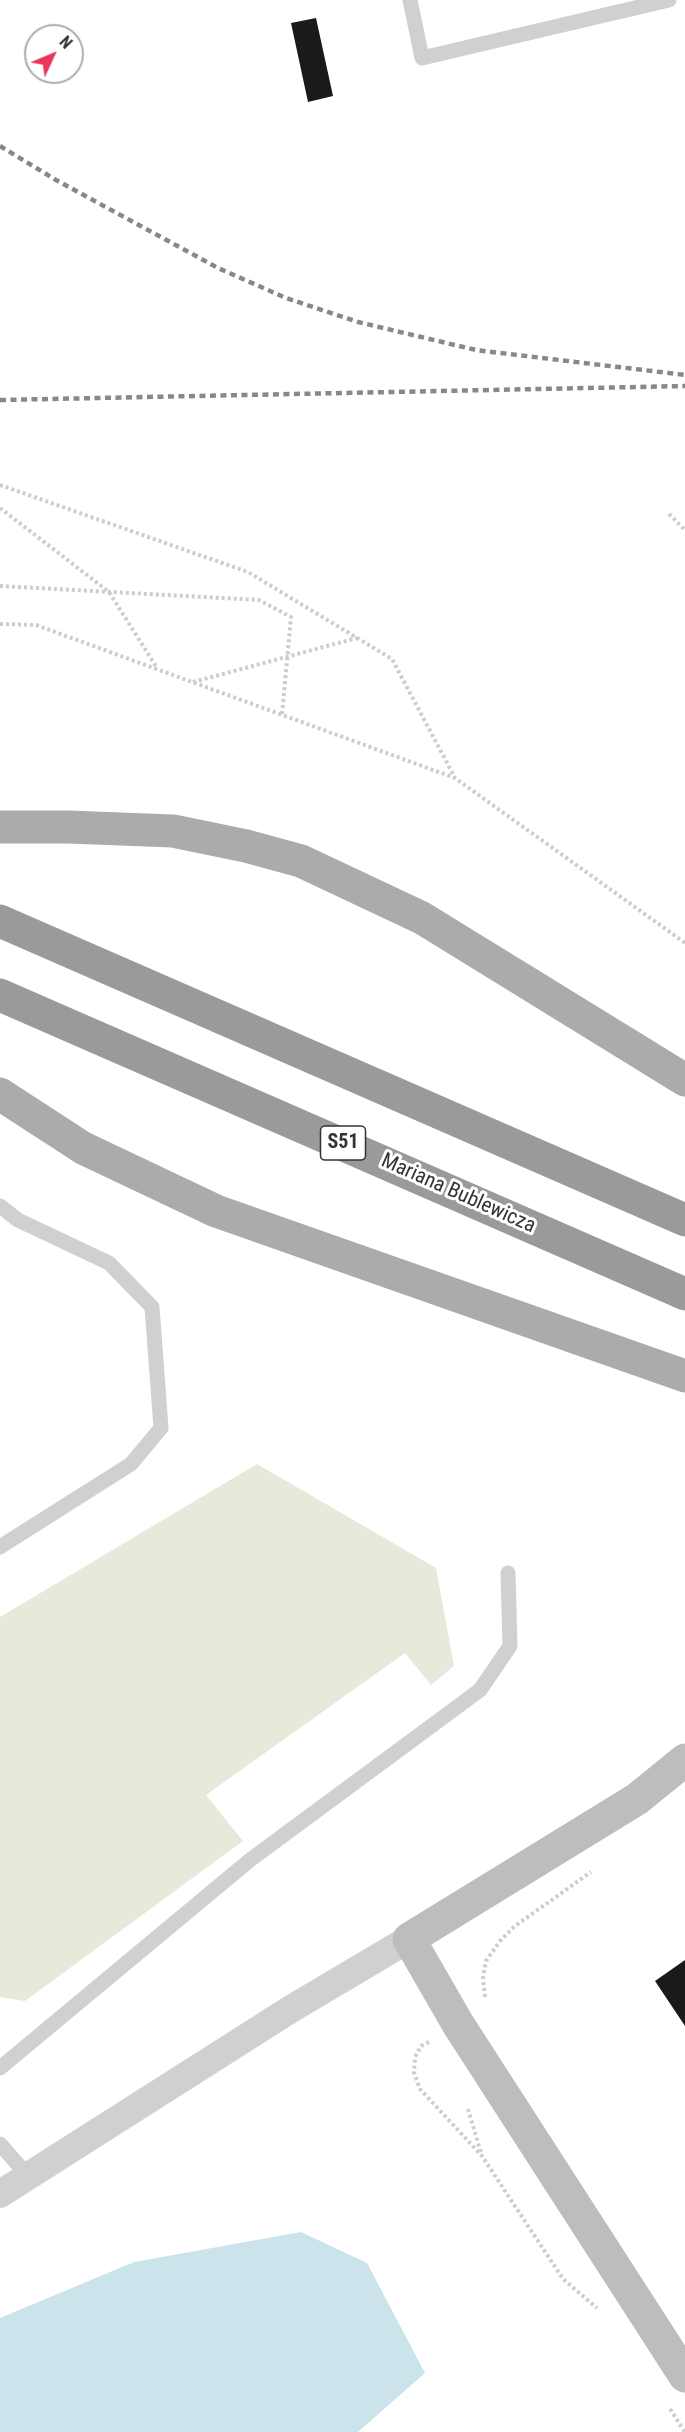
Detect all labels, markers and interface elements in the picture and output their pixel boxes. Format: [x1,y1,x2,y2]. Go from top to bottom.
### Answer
north arrow [24,24,84,84]
text: N [56,32,76,53]
road number: S51 [320,1126,366,1160]
street label: Mariana Bublewicza [377,1149,539,1239]

